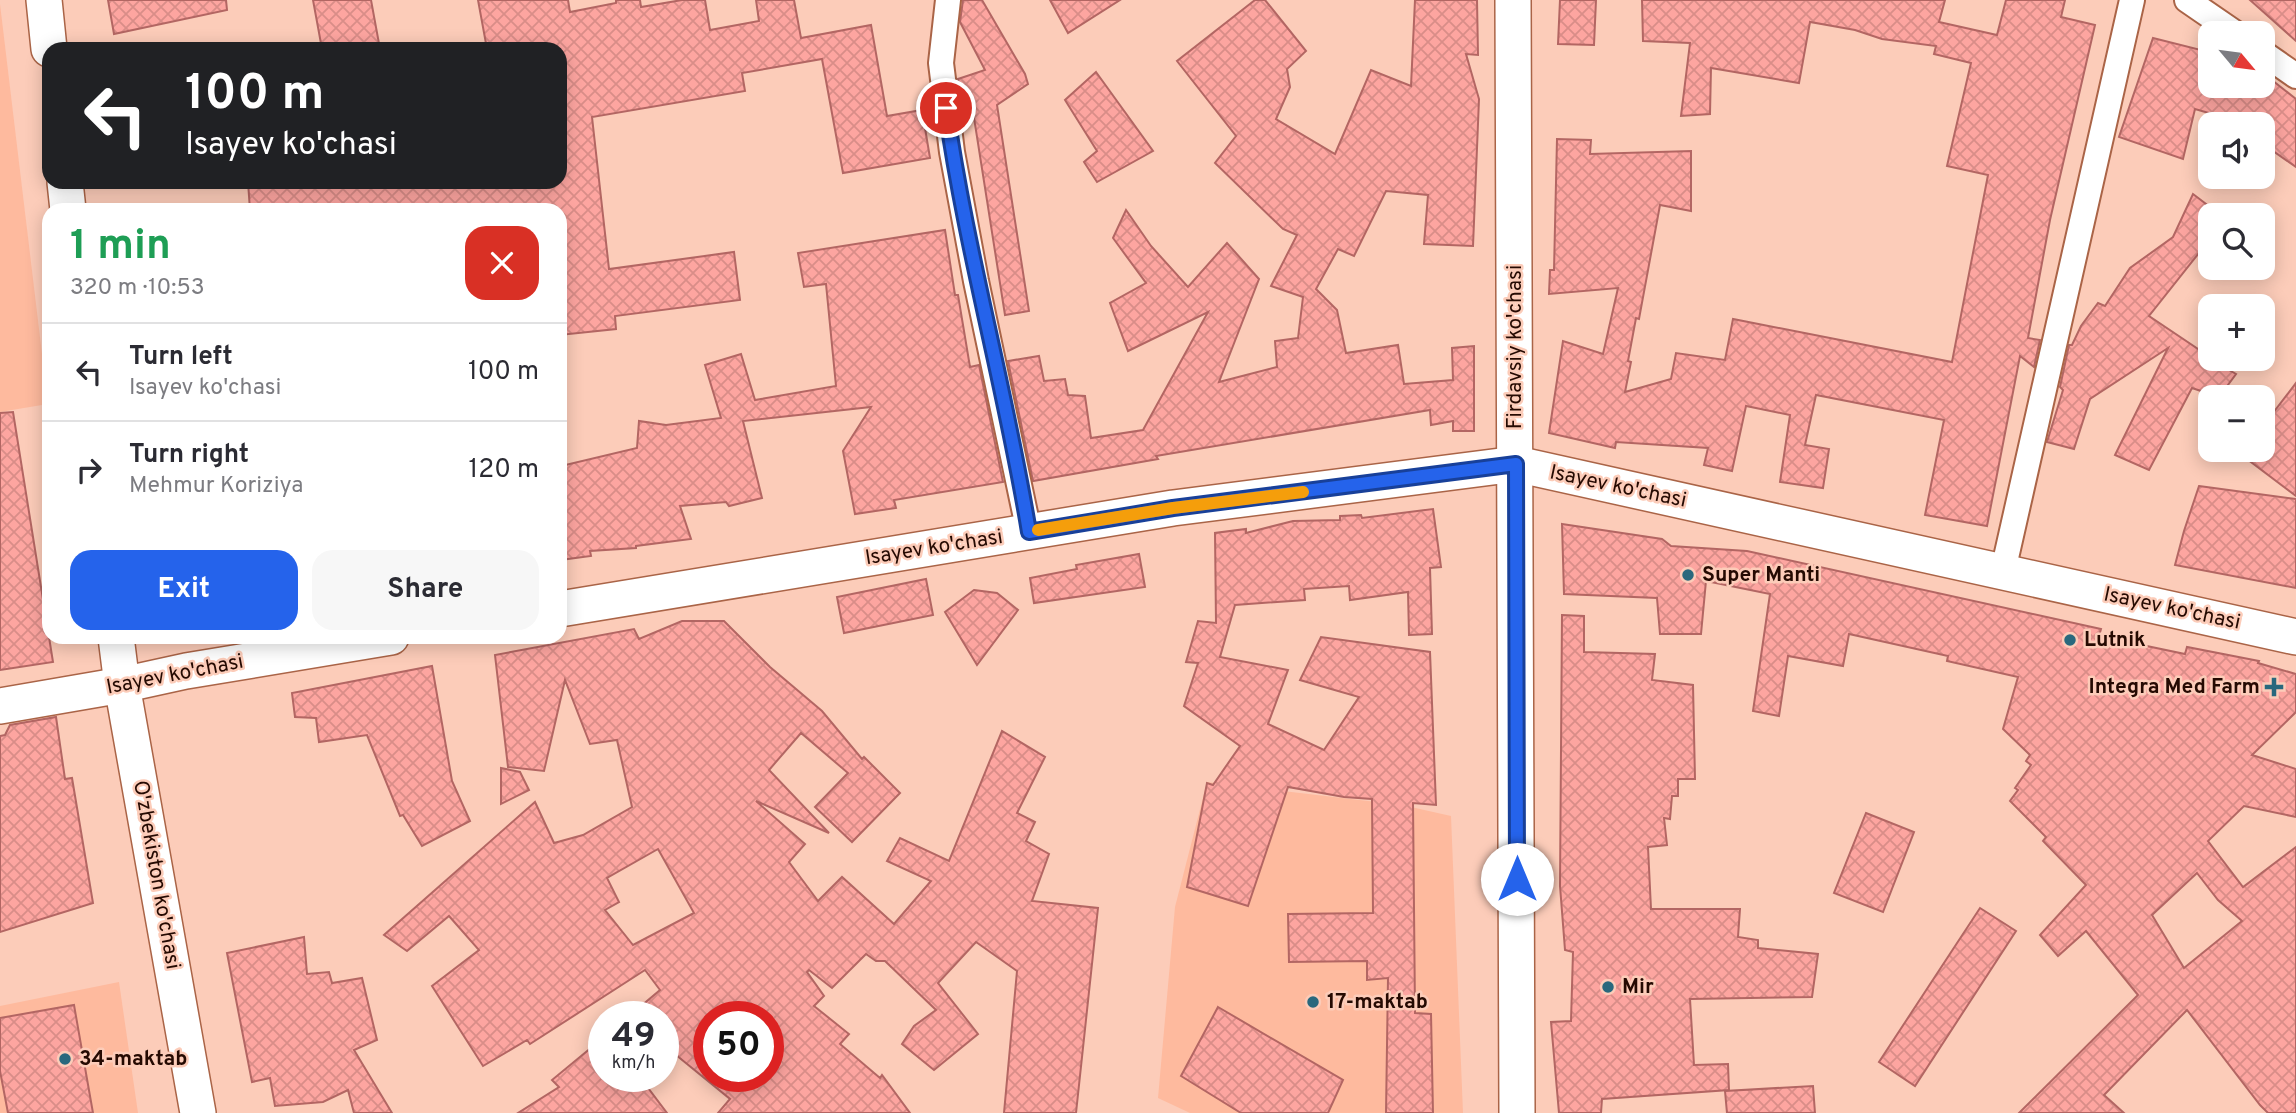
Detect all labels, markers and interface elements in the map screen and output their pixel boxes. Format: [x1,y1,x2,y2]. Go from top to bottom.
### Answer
north arrow [2198,21,2275,98]
map controls [2198,21,2275,462]
text: 100 m [185,65,324,127]
icon: left [70,70,161,161]
pin [916,78,976,138]
icon: arrive [927,89,965,127]
button: sound [2198,112,2275,189]
text: Isayev ko'chasi [185,126,397,166]
button: search [2198,203,2275,280]
text: 1 min [70,221,171,274]
button: close [465,226,539,300]
street label: Firdavsiy ko'chasi [1502,265,1529,429]
text: 320 m · 10:53 [70,274,205,303]
button: + [2198,294,2275,371]
text: Turn left [129,341,233,374]
icon: left [70,353,108,391]
text: 100 m [468,356,539,389]
text: Isayev ko'chasi [129,374,281,403]
button: − [2198,385,2275,462]
text: Turn right [129,439,249,472]
icon: right [70,451,108,489]
text: 120 m [469,454,539,487]
street label: Isayev ko'chasi [1547,459,1689,515]
text: Mehmur Koriziya [129,472,303,501]
street label: Isayev ko'chasi [863,524,1005,572]
button: Exit [70,550,298,630]
button: Share [312,550,539,630]
place label: Super Manti [1702,562,1820,589]
marker: Super Manti [1680,567,1696,583]
street label: Isayev ko'chasi [2101,581,2243,637]
place label: Lutnik [2084,627,2146,654]
marker: Lutnik [2062,632,2078,648]
street label: Isayev ko'chasi [104,648,246,702]
place label: Integra Med Farm [2088,674,2260,701]
marker: Integra Med Farm [2266,679,2282,695]
street label: O'zbekiston ko'chasi [126,778,186,972]
position arrow [1480,842,1554,916]
place label: Mir [1622,974,1654,1001]
marker: Mir [1600,979,1616,995]
place label: 17-maktab [1327,989,1428,1016]
marker: 17-maktab [1305,994,1321,1010]
speed limit sign: 50 [693,1001,784,1092]
text: 49 [611,1015,656,1059]
place label: 34-maktab [79,1046,187,1073]
marker: 34-maktab [57,1051,73,1067]
text: km/h [612,1052,655,1075]

